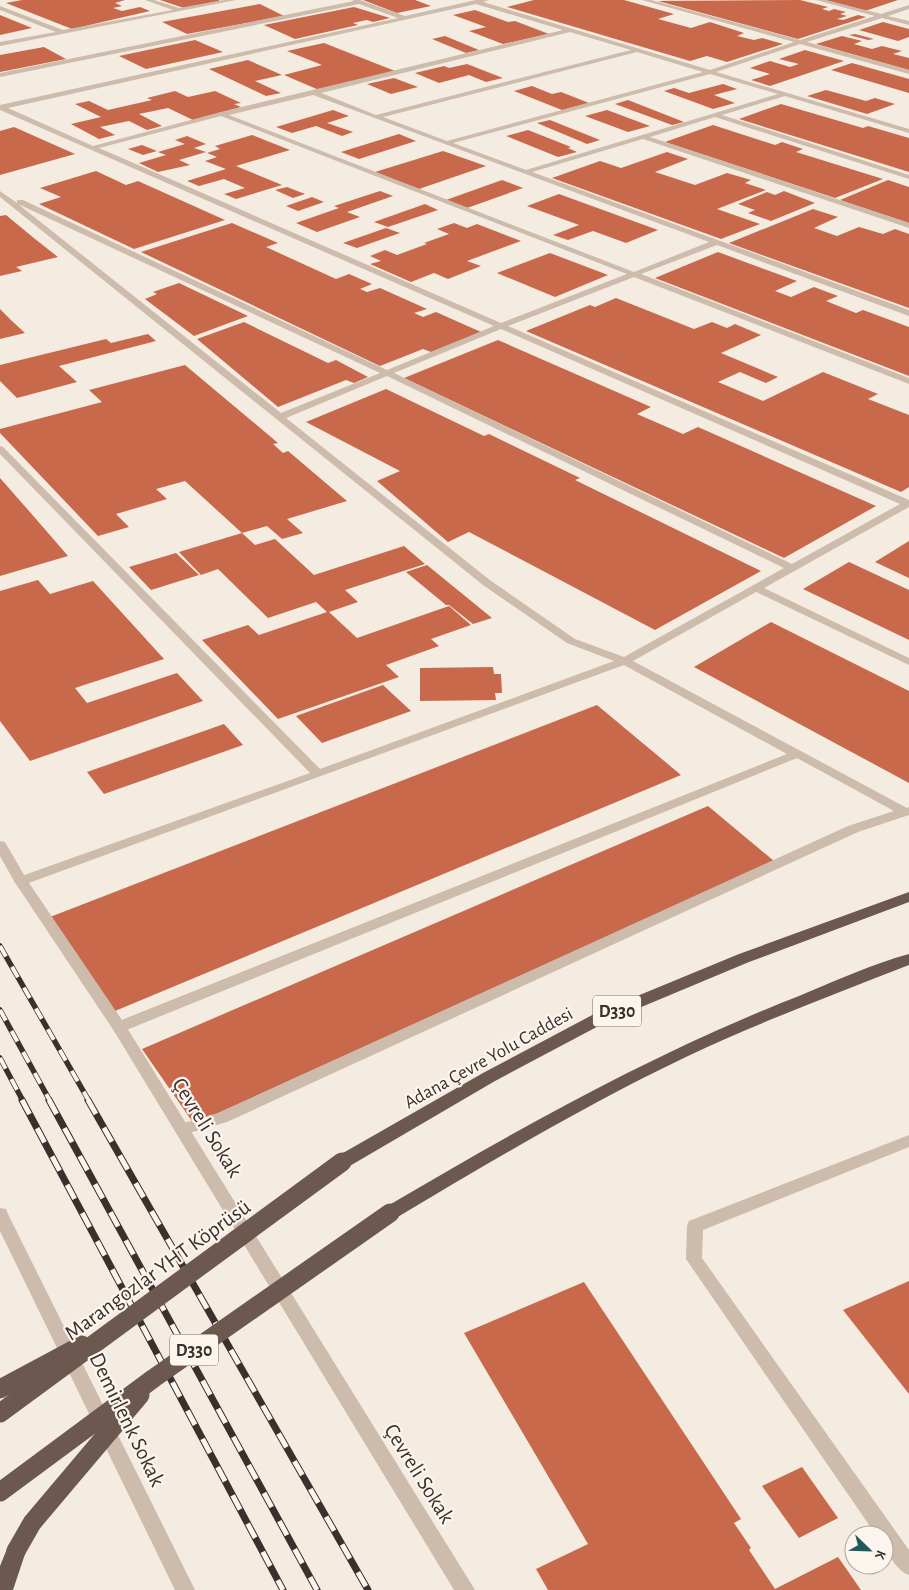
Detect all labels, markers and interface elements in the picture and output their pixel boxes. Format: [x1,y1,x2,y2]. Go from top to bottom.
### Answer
road number: D330 [593,996,641,1026]
street label: Adana Çevre Yolu Caddesi [401,1004,576,1113]
street label: Çevreli Sokak [168,1074,246,1181]
street label: Marangozlar YHT Köprüsü [61,1195,254,1344]
road number: D330 [170,1334,218,1366]
street label: Demirlenk Sokak [85,1349,169,1490]
street label: Çevreli Sokak [380,1420,458,1527]
north arrow [844,1525,894,1575]
text: K [872,1548,888,1562]

